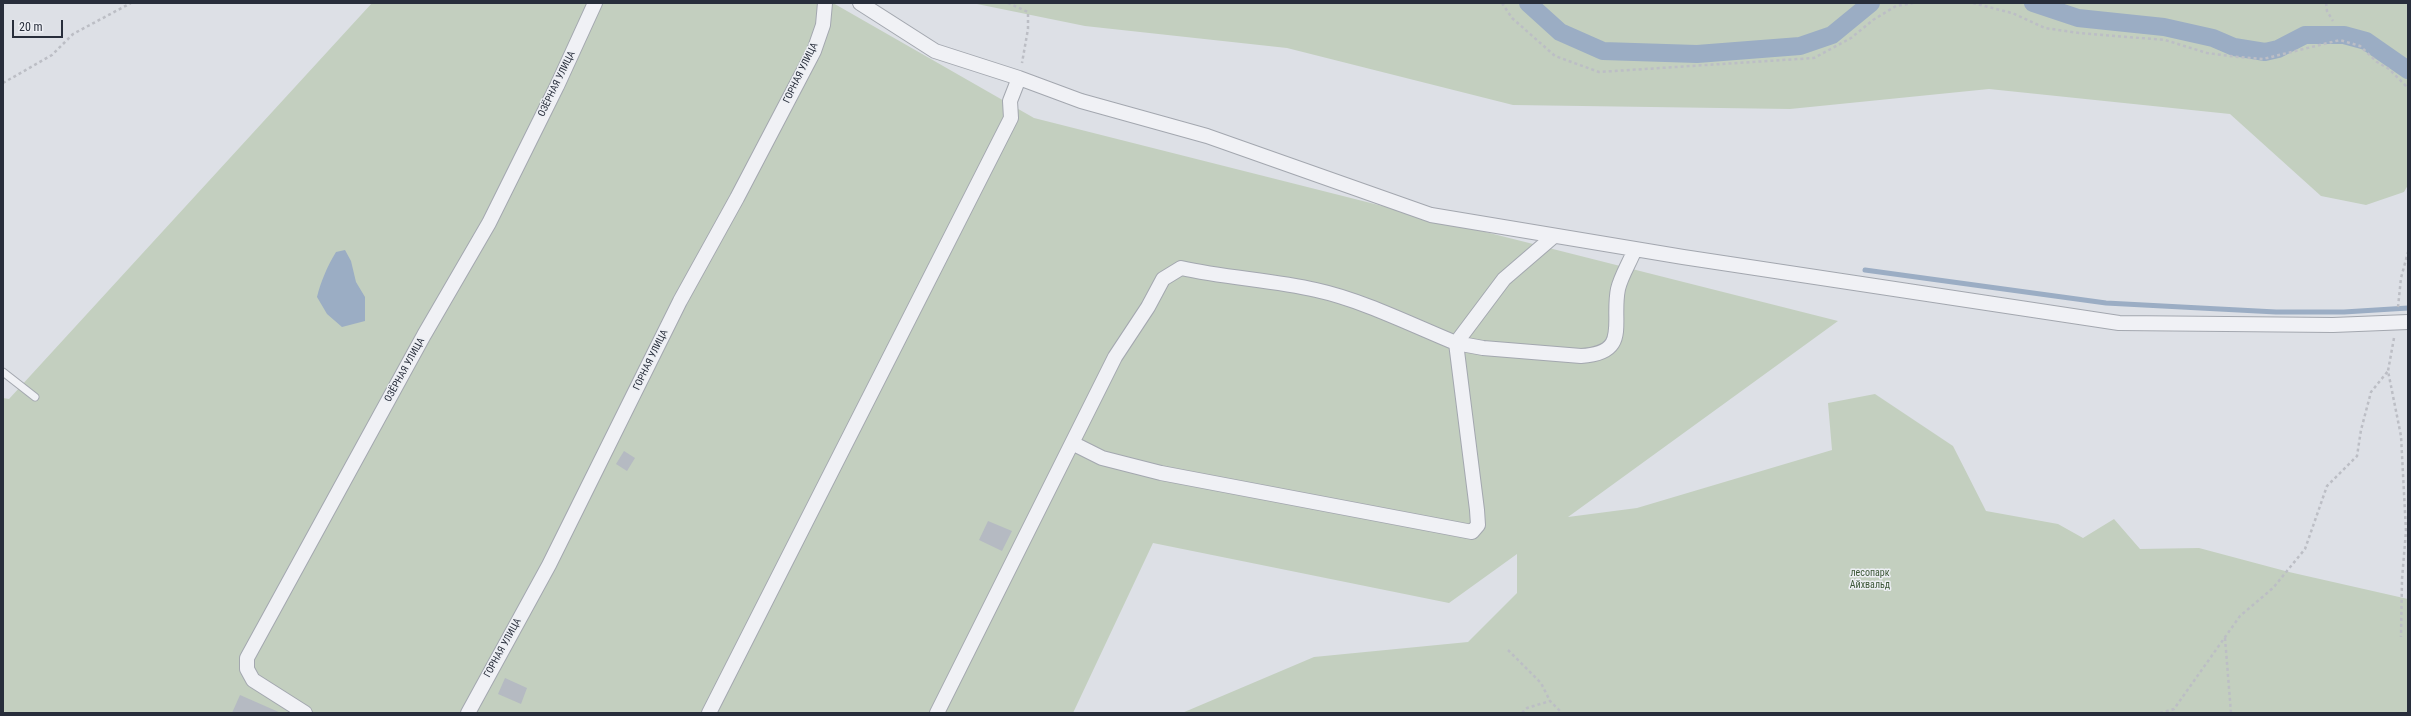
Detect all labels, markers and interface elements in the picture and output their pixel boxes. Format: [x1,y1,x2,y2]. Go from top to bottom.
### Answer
scale bar [14,12,65,38]
text: 20 m [19,20,43,34]
street label: ГОРНАЯ УЛИЦА [781,41,821,105]
street label: ОЗЁРНАЯ УЛИЦА [536,49,578,119]
street label: ГОРНАЯ УЛИЦА [631,328,671,392]
street label: ОЗЁРНАЯ УЛИЦА [382,336,428,404]
park label: лесопарк Айхвальд [1850,567,1890,590]
street label: ГОРНАЯ УЛИЦА [482,616,524,680]

